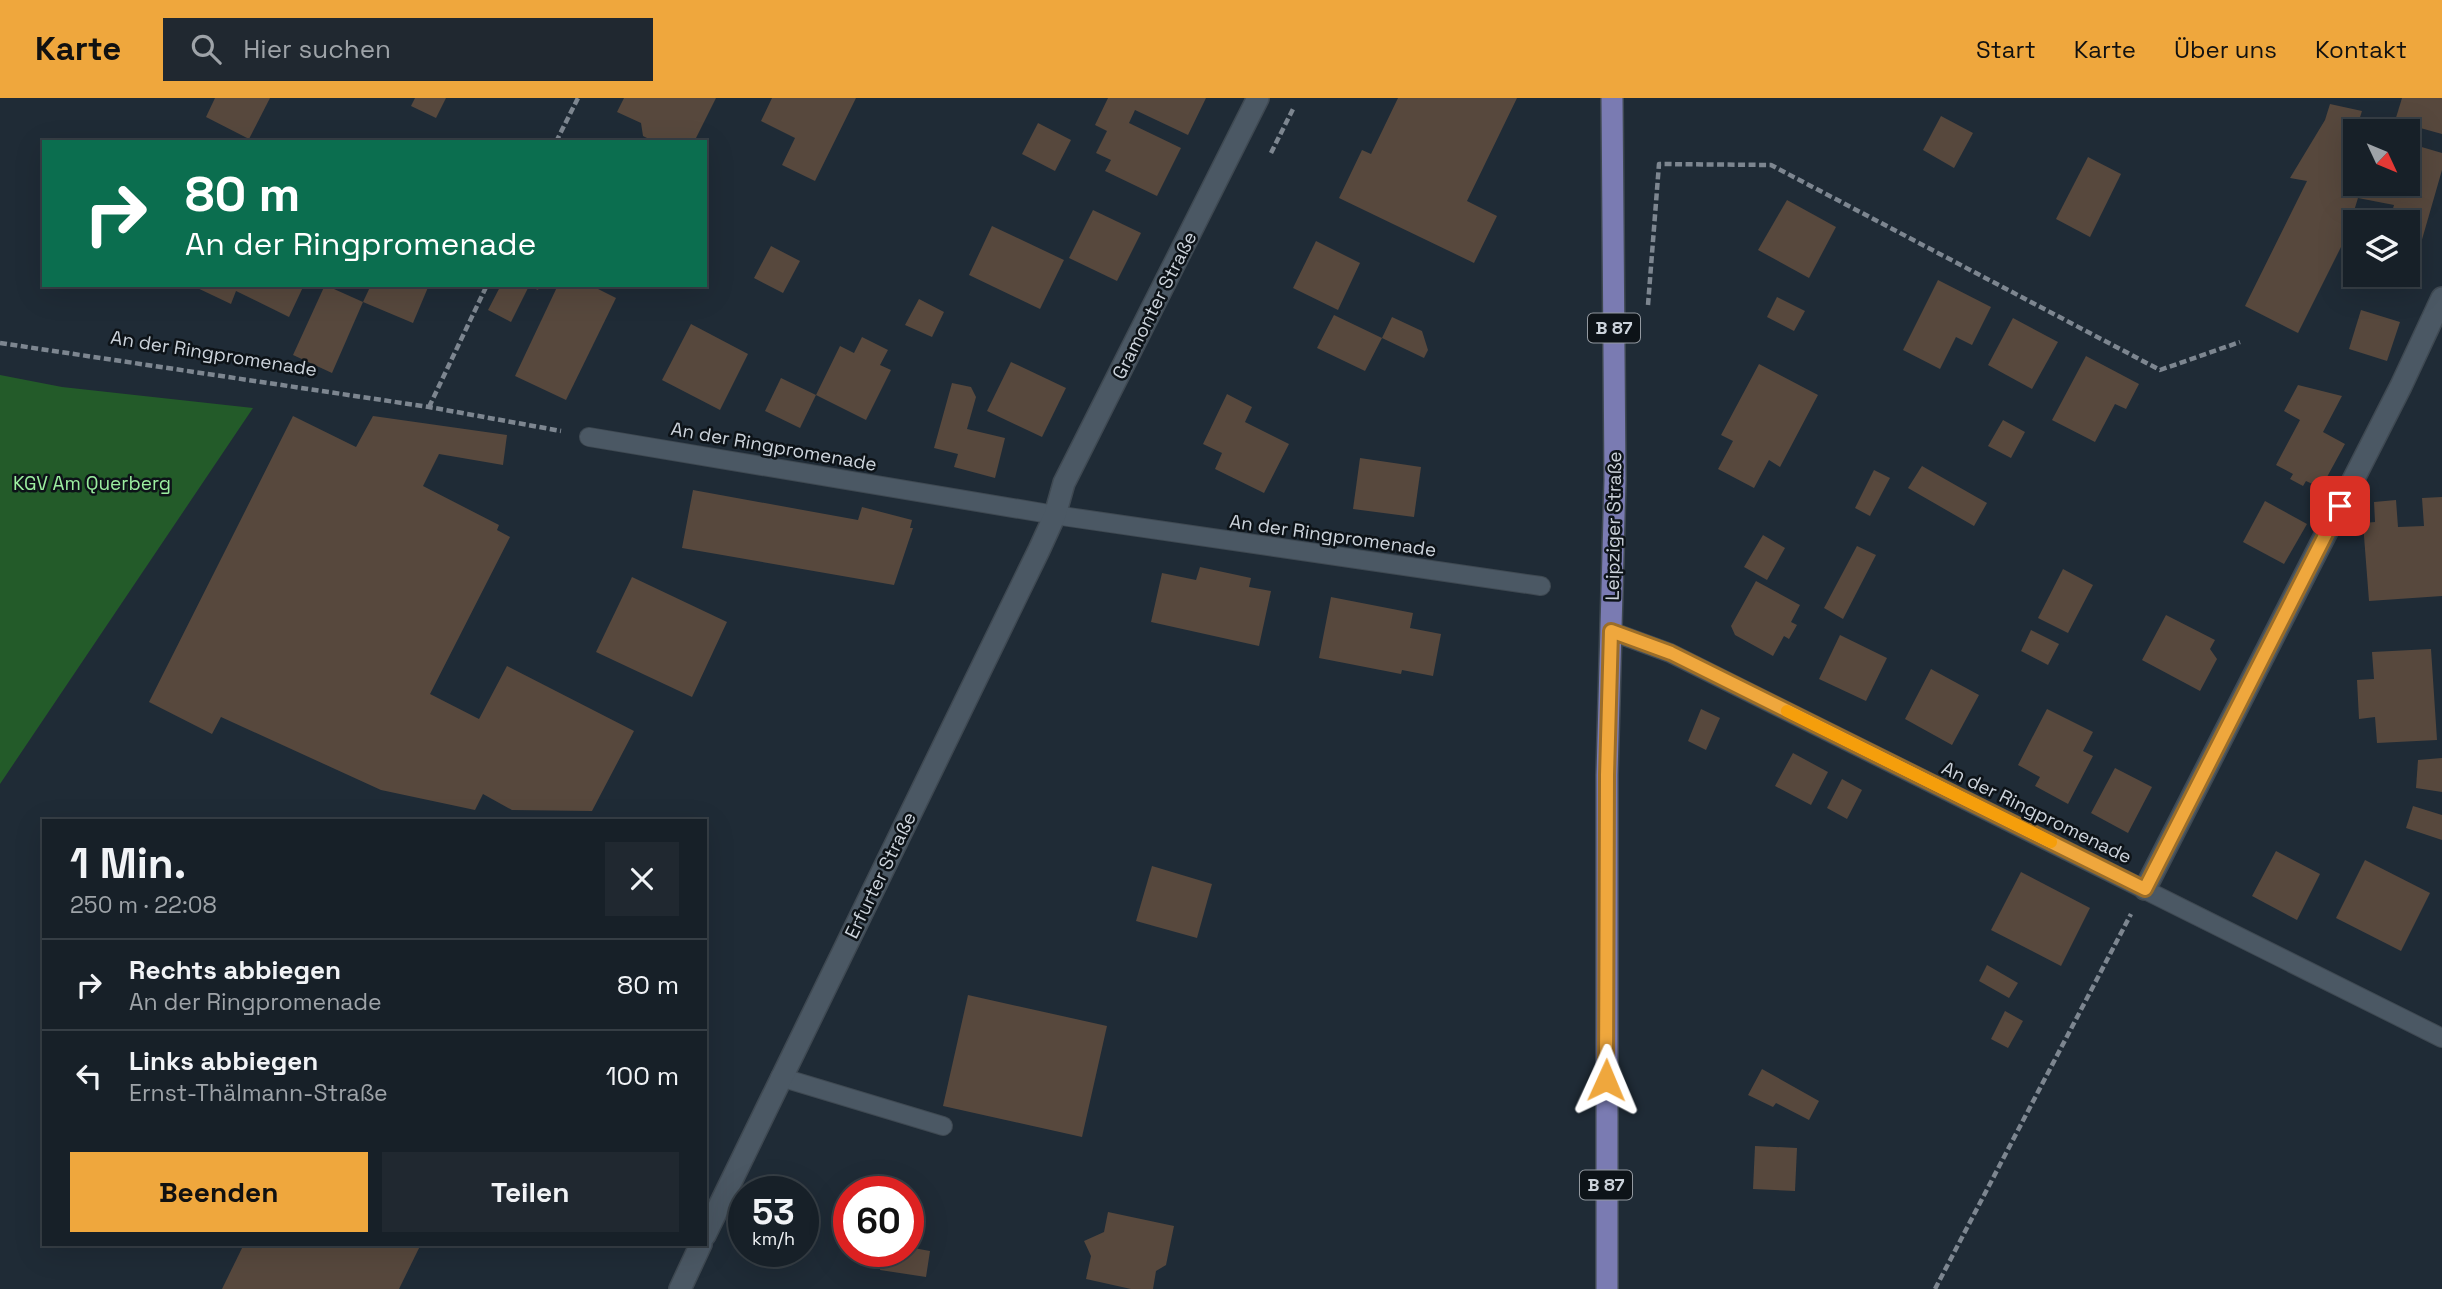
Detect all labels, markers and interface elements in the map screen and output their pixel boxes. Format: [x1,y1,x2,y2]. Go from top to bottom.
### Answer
search box [163,18,653,81]
text: Karte [35,28,121,70]
icon: search [187,30,225,68]
text: Hier suchen [243,32,391,66]
text: Start [1976,34,2036,65]
text: Karte [2074,34,2136,65]
text: Über uns [2174,34,2277,65]
text: Kontakt [2315,34,2407,65]
north arrow [2343,119,2420,196]
map controls [2343,119,2420,287]
text: 80 m [185,163,300,225]
icon: right [70,168,161,259]
button: layers [2343,210,2420,287]
text: An der Ringpromenade [185,224,537,264]
street label: Gramonter Straße [1106,227,1203,383]
road number: B 87 [1588,313,1640,342]
street label: An der Ringpromenade [109,325,319,382]
street label: An der Ringpromenade [669,416,879,477]
street label: Leipziger Straße [1600,451,1627,601]
park label: KGV Am Querberg [13,471,171,496]
pin [2310,476,2370,536]
icon: arrive [2321,487,2359,525]
street label: An der Ringpromenade [1228,509,1438,562]
street label: An der Ringpromenade [1938,755,2136,869]
street label: Erfurter Straße [839,808,922,943]
text: 1 Min. [70,837,186,890]
button: close [605,842,679,916]
text: 250 m · 22:08 [70,890,217,920]
text: Rechts abbiegen [129,953,341,987]
icon: right [70,966,108,1004]
text: 80 m [617,968,679,1002]
text: An der Ringpromenade [129,987,382,1017]
position arrow [1569,1043,1643,1117]
text: Links abbiegen [129,1044,318,1078]
icon: left [70,1057,108,1095]
text: 100 m [606,1059,679,1093]
text: Ernst-Thälmann-Straße [129,1078,388,1108]
button: Beenden [70,1152,368,1232]
button: Teilen [382,1152,679,1232]
road number: B 87 [1580,1170,1632,1200]
speed limit sign: 60 [833,1176,924,1267]
text: 53 [752,1190,795,1234]
text: km/h [752,1227,795,1250]

